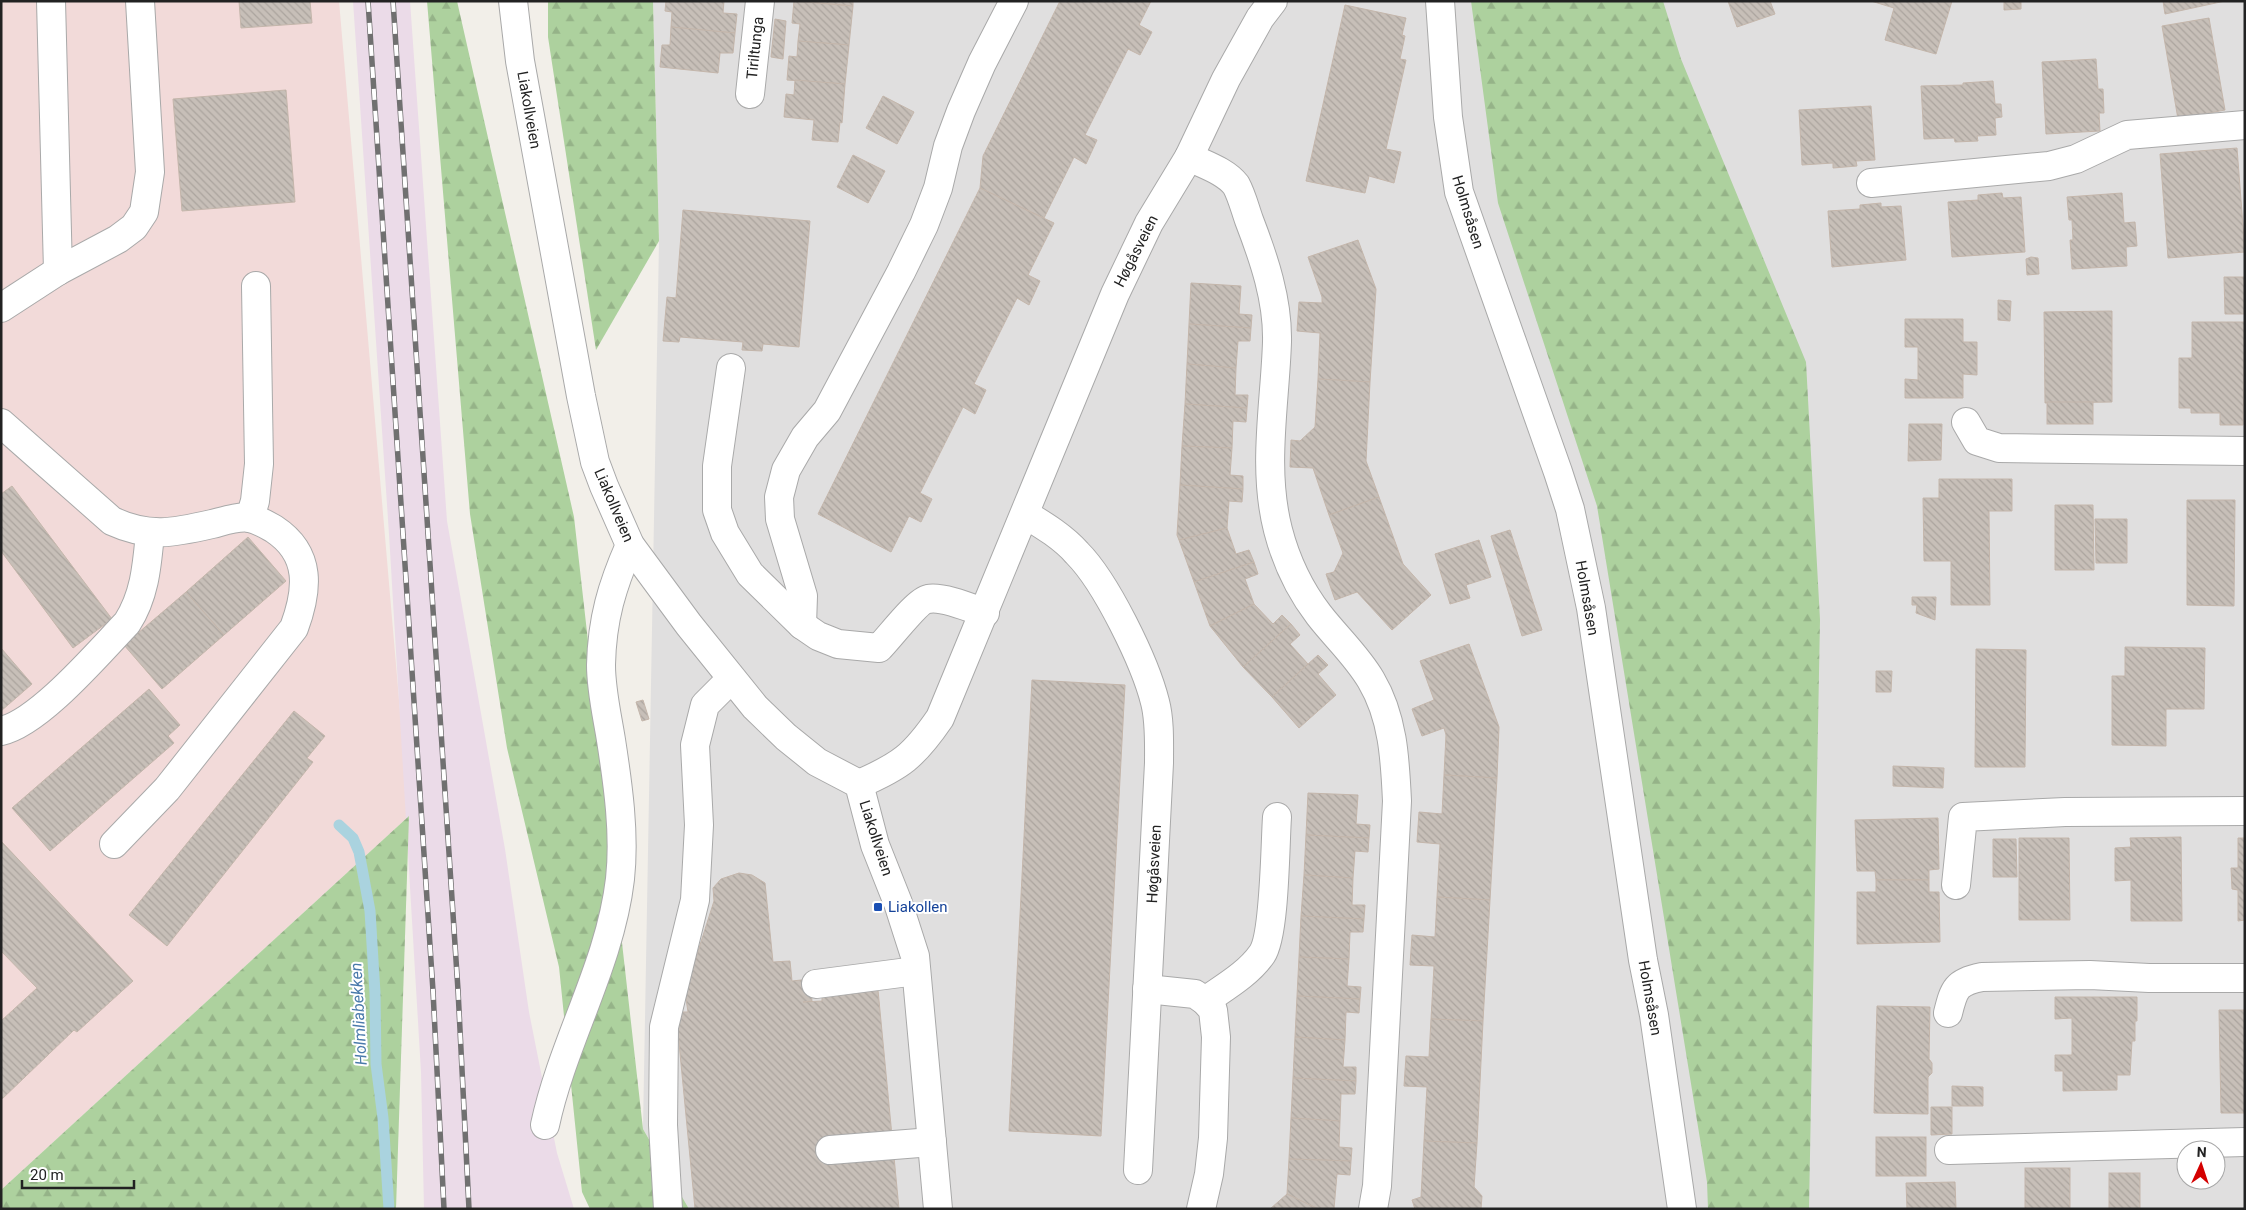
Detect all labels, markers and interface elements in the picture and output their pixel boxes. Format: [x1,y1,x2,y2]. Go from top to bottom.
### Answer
street label: Tiriltunga [743,16,767,80]
street label: Liakollveien [513,70,545,150]
street label: Holmsåsen [1448,173,1488,251]
street label: Høgåsveien [1110,212,1162,290]
street label: Liakollveien [590,465,638,545]
street label: Holmsåsen [1572,559,1602,637]
street label: Liakollveien [855,798,897,878]
street label: Høgåsveien [1143,824,1165,904]
place label: Liakollen [888,898,948,916]
marker: Liakollen [872,901,884,913]
street label: Holmsåsen [1635,959,1665,1037]
water label: Holmliabekken [346,962,371,1066]
north arrow [2176,1140,2226,1190]
text: N [2196,1144,2207,1160]
scale bar [22,1158,135,1190]
text: 20 m [30,1166,64,1184]

